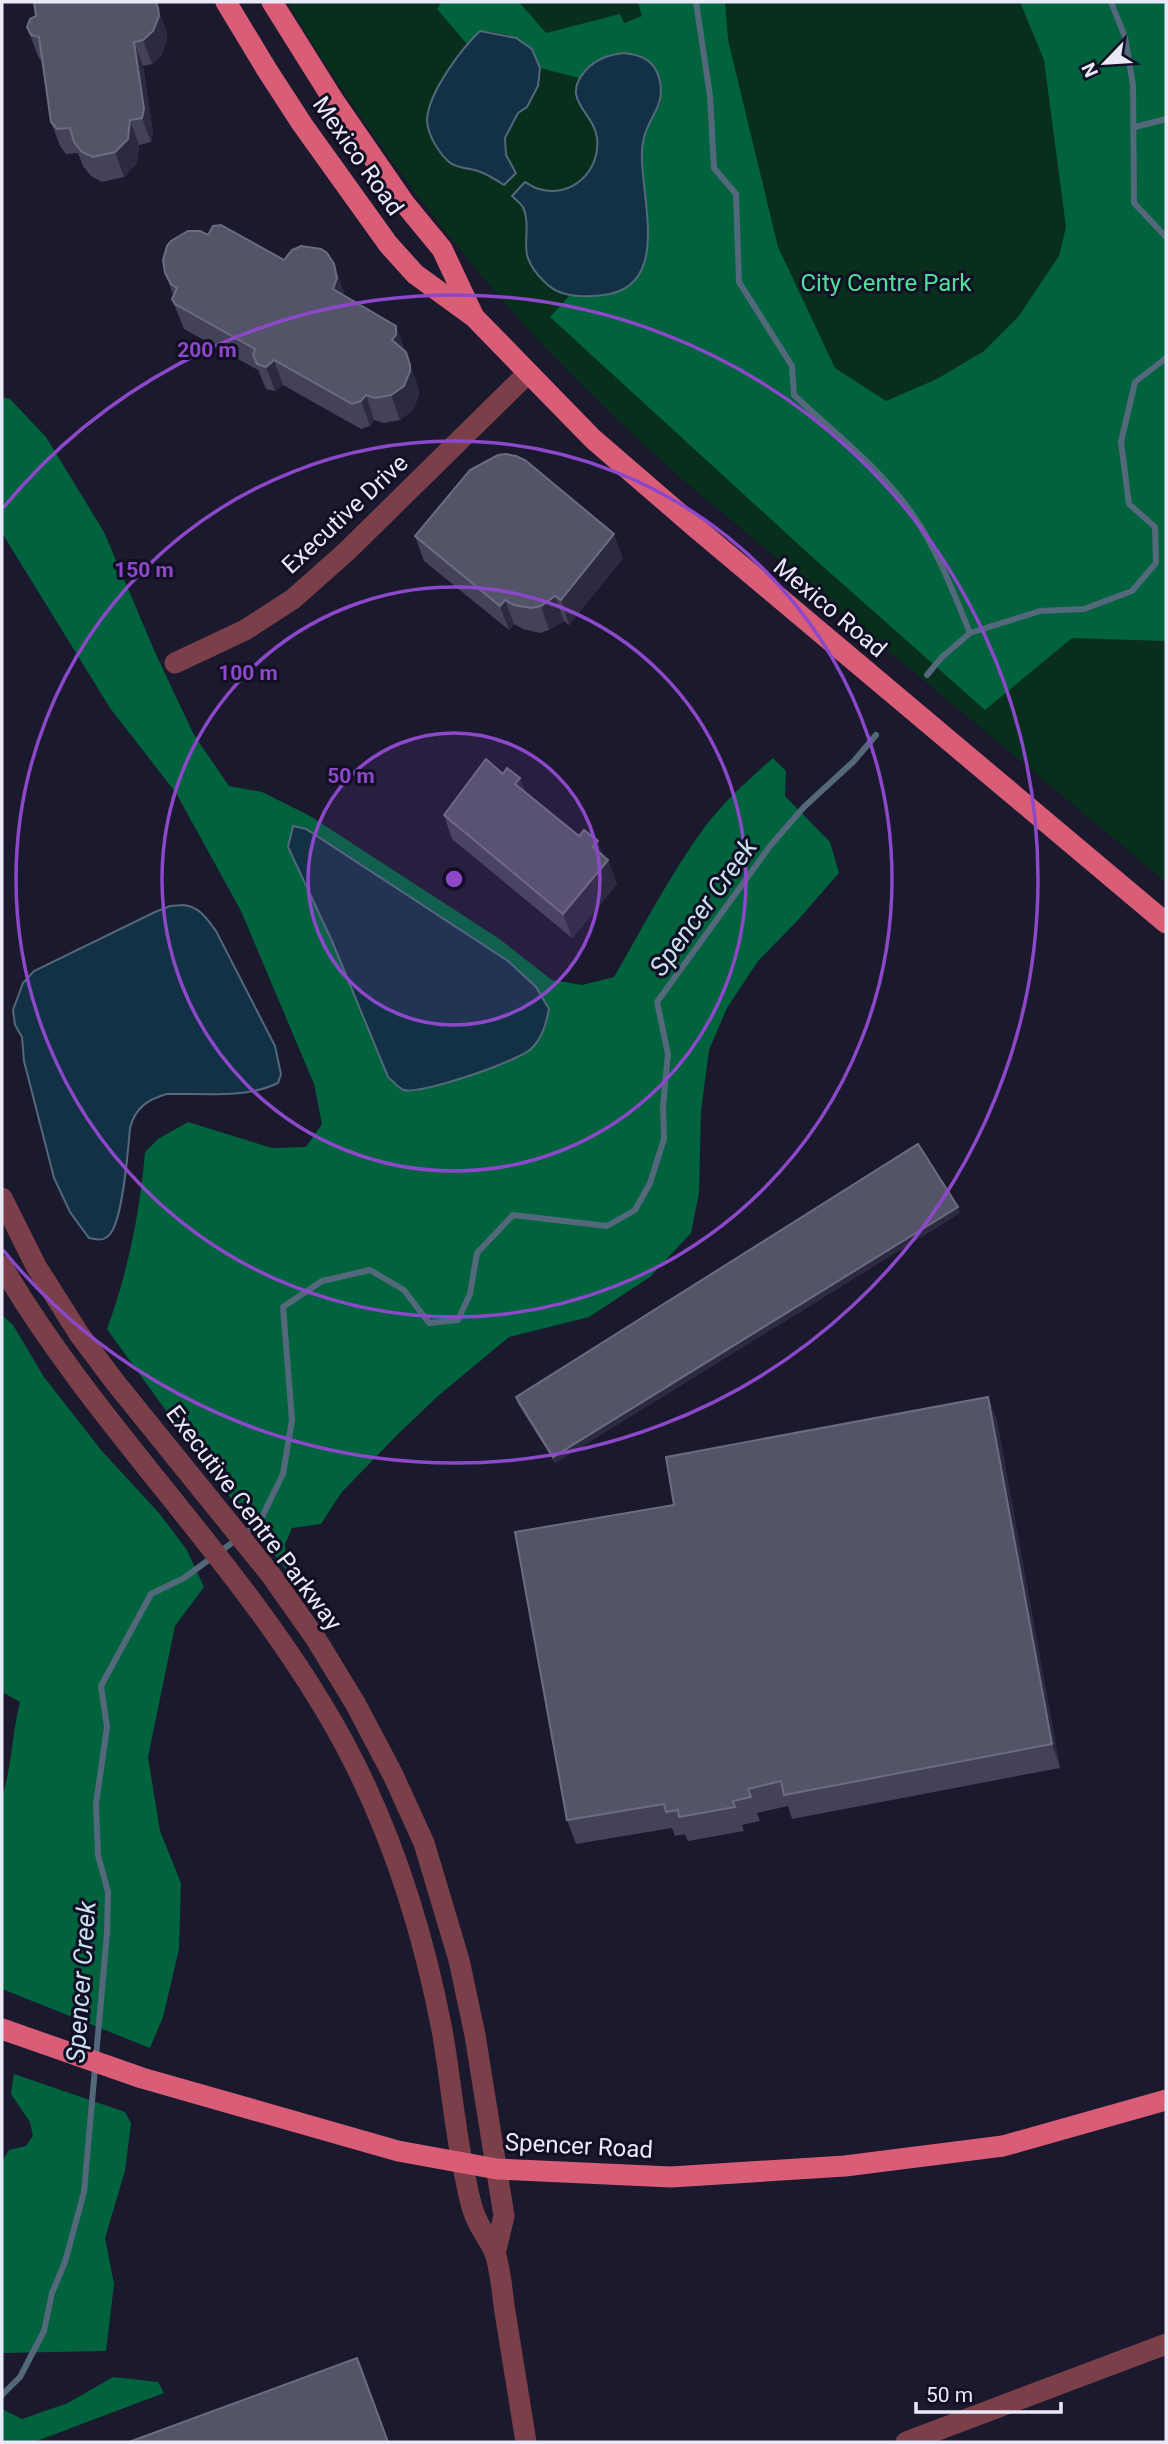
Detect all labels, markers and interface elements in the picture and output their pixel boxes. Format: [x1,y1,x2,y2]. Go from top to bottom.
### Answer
north arrow [1070,28,1140,98]
text: N [1077,59,1103,81]
street label: Mexico Road [307,91,409,221]
park label: City Centre Park [800,269,972,297]
text: 200 m [177,338,237,362]
street label: Executive Drive [276,449,414,579]
street label: Mexico Road [768,553,892,663]
text: 150 m [114,558,174,582]
text: 100 m [218,661,278,685]
text: 50 m [327,764,375,788]
water label: Spencer Creek [643,832,764,981]
centre of rings [442,867,466,891]
street label: Executive Centre Parkway [160,1400,348,1636]
water label: Spencer Creek [60,1899,102,2064]
street label: Spencer Road [504,2128,654,2164]
scale bar [916,2370,1061,2414]
text: 50 m [926,2383,973,2407]

